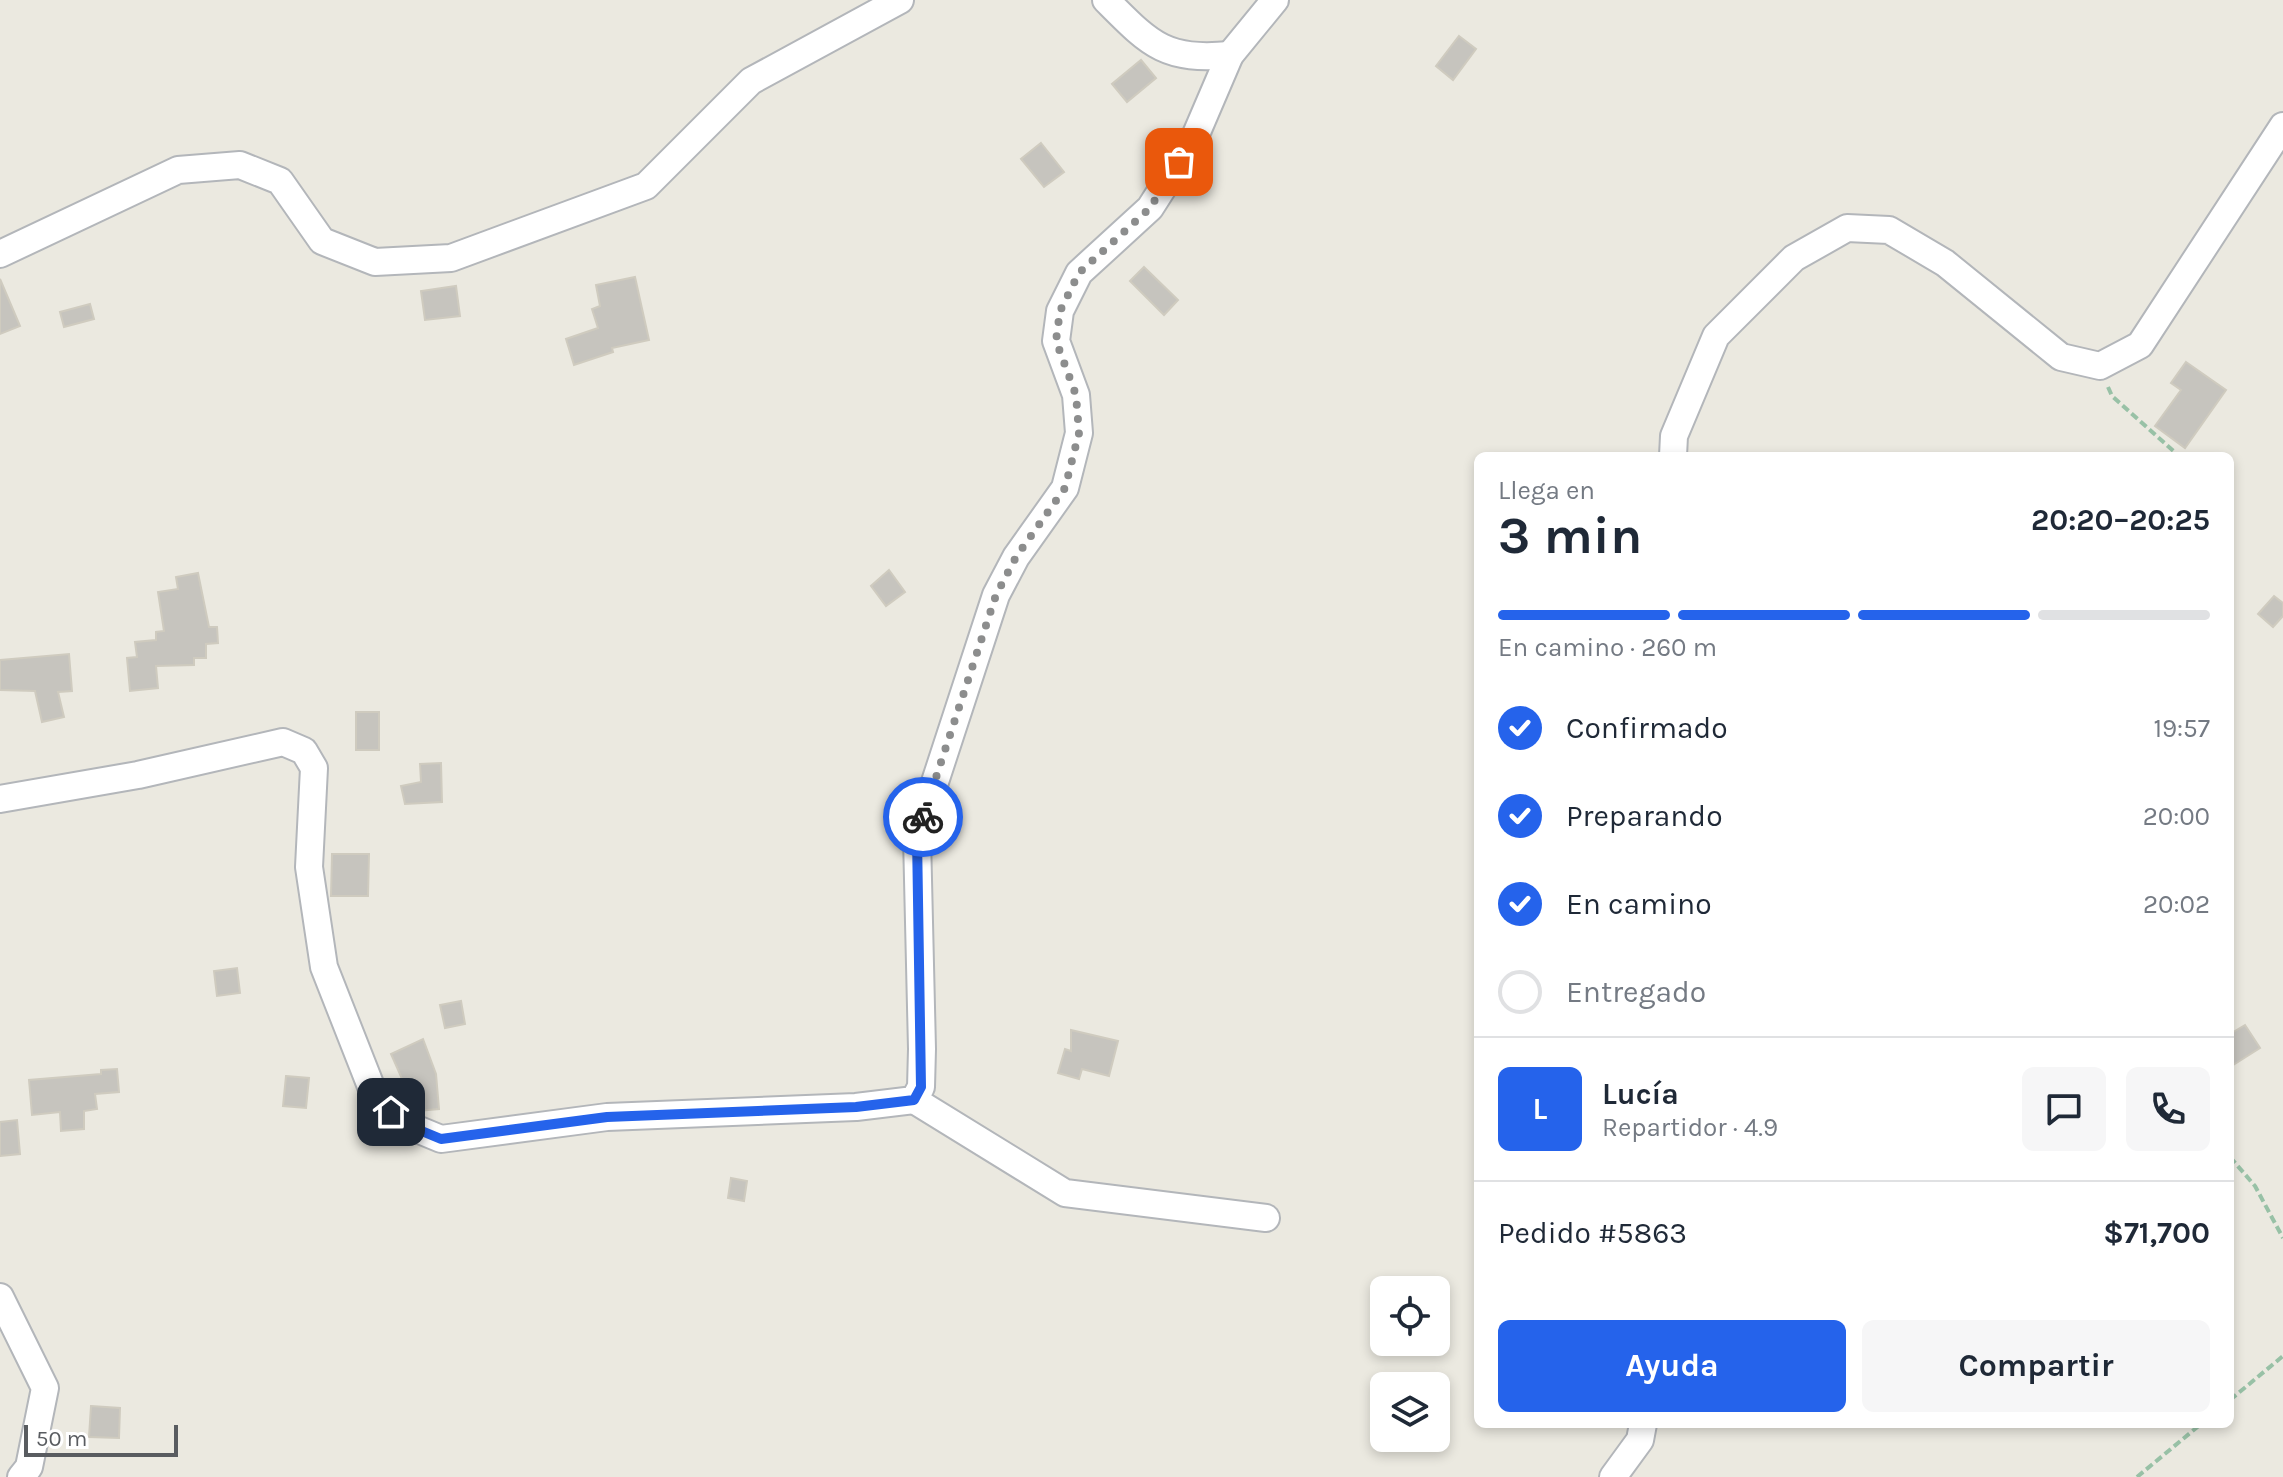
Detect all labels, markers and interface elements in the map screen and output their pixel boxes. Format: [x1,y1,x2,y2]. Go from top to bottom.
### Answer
pin [1145,128,1213,196]
icon: bag [1157,140,1201,184]
text: Llega en [1498,475,1595,506]
text: 20:20–20:25 [2031,502,2210,538]
text: 3 min [1498,505,1642,566]
text: En camino · 260 m [1498,632,1717,663]
icon: check [1498,706,1542,750]
text: Confirmado [1566,710,1728,746]
text: 19:57 [2153,713,2210,744]
courier [883,777,963,857]
icon: check [1498,794,1542,838]
icon: bike [901,795,945,839]
text: Preparando [1566,798,1723,834]
text: 20:00 [2143,801,2210,832]
icon: check [1498,882,1542,926]
text: En camino [1566,886,1712,922]
text: 20:02 [2143,889,2210,920]
text: Entregado [1566,974,1706,1010]
button: chat [2022,1067,2106,1151]
button: phone [2126,1067,2210,1151]
text: Lucía [1602,1076,1679,1112]
pin [357,1078,425,1146]
icon: home [369,1090,413,1134]
text: L [1533,1091,1547,1127]
text: Repartidor · 4.9 [1602,1112,1778,1143]
text: Pedido #5863 [1498,1215,1687,1251]
text: $71,700 [2103,1215,2210,1251]
map controls [1370,1276,1450,1452]
button: locate [1370,1276,1450,1356]
button: Ayuda [1498,1320,1846,1412]
button: Compartir [1862,1320,2210,1412]
button: layers [1370,1372,1450,1452]
scale bar [24,1421,178,1457]
text: 50 m [36,1426,87,1452]

